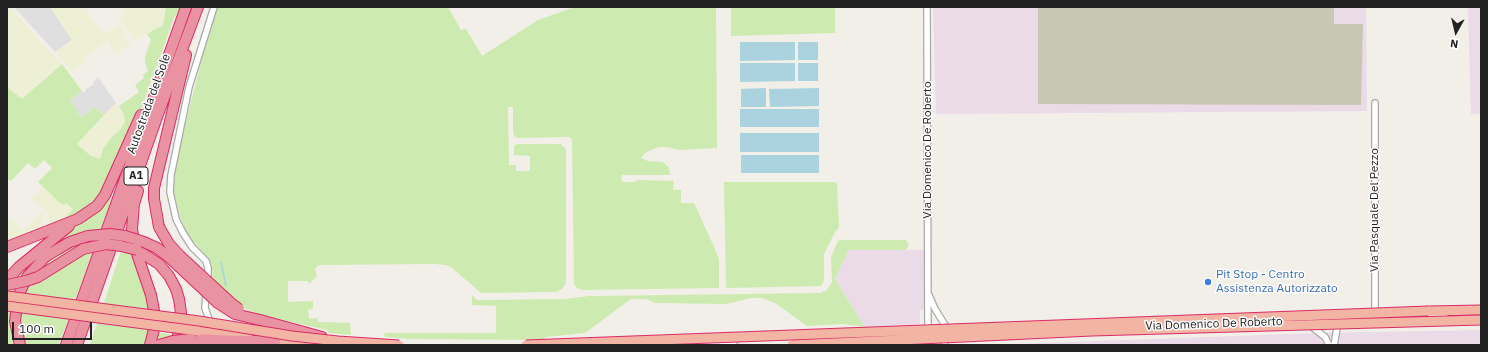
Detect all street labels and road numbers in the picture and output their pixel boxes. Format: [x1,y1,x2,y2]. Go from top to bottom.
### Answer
street label: Autostrada del Sole [124,52,174,156]
street label: Via Domenico De Roberto [921,81,935,219]
street label: Via Pasquale Del Pezzo [1368,148,1382,272]
road number: A1 [124,167,148,185]
street label: Via Domenico De Roberto [1145,314,1283,334]

